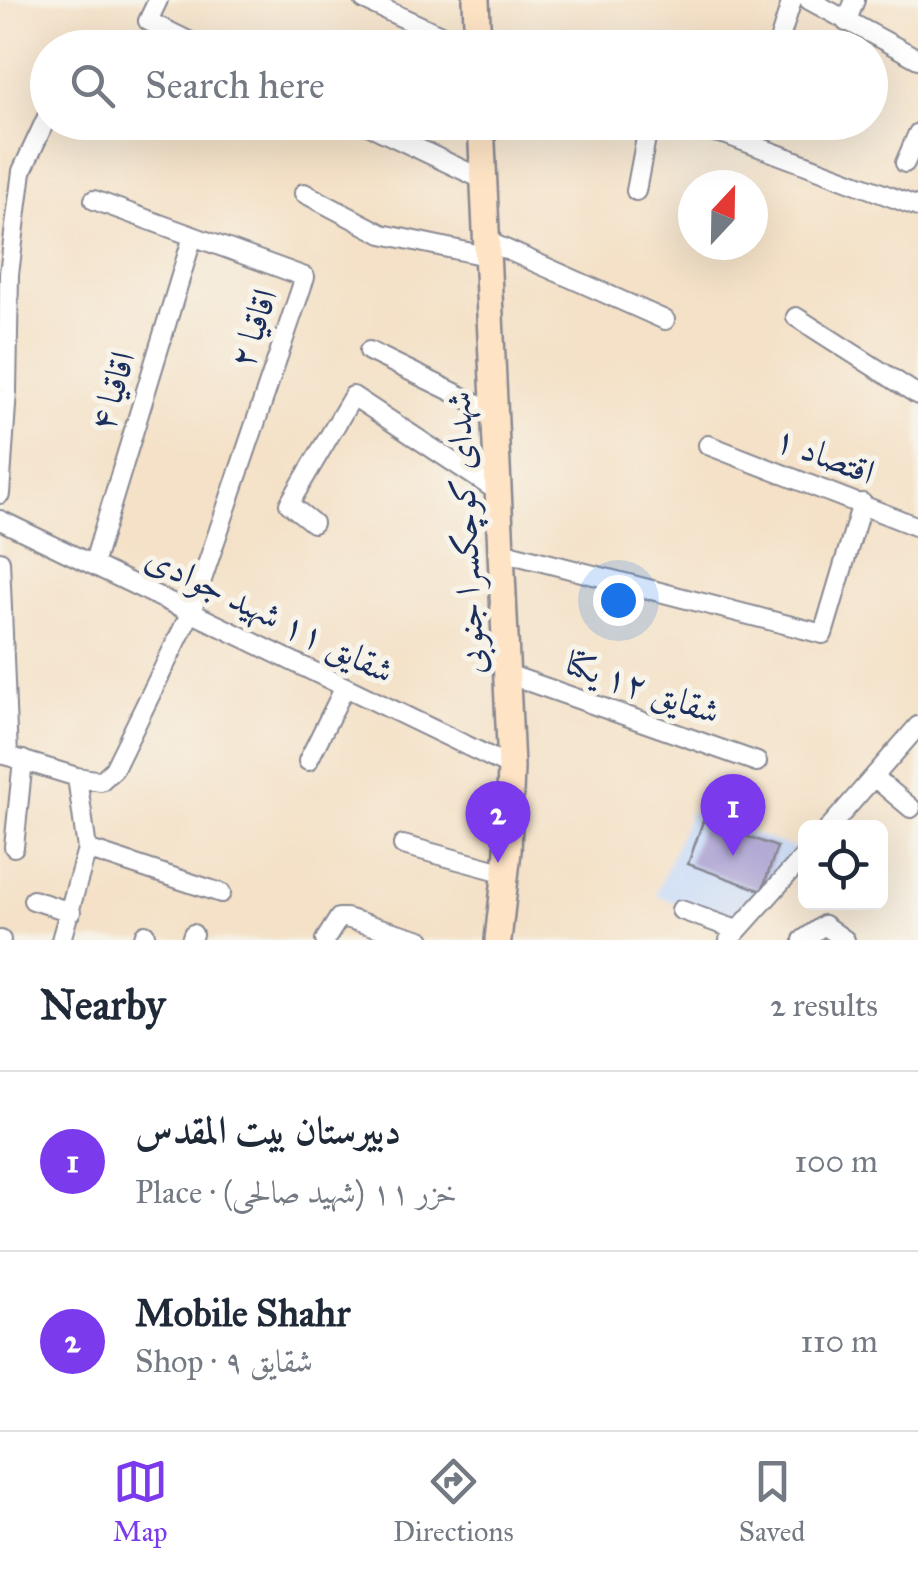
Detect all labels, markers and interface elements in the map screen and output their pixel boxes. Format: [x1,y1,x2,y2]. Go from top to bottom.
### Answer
search box [30,30,888,140]
icon: search [65,58,120,113]
text: Search here [145,62,325,108]
north arrow [678,170,768,260]
street label: اقاقیا ۲ [220,283,287,373]
street label: اقاقیا ۴ [80,346,145,436]
street label: شهدای کوچکسرا جنوبی [437,390,497,676]
street label: اقتصاد ۱ [769,417,881,494]
street label: شقایق ۱۱ شهید جوادی [138,536,401,694]
your location [593,575,644,626]
street label: شقایق ۱۲ یکتا [560,641,726,734]
pin: 1 [700,774,766,856]
pin: 2 [466,780,530,863]
map controls [798,820,888,910]
button: locate [798,820,888,910]
text: Nearby [40,979,165,1031]
text: 2 results [770,986,878,1025]
text: دبیرستان بیت المقدس [135,1107,401,1153]
text: 1 [66,1142,79,1181]
text: 100 m [794,1142,878,1181]
text: Place · خزر ۱۱ (شهید صالحی) [135,1173,457,1212]
text: Mobile Shahr [135,1290,350,1336]
text: 2 [65,1322,80,1361]
text: 110 m [800,1322,878,1361]
text: Shop · شقایق ۹ [135,1342,313,1381]
tab: Map [113,1454,168,1549]
tab: Directions [393,1454,514,1549]
tab: Saved [739,1454,805,1549]

